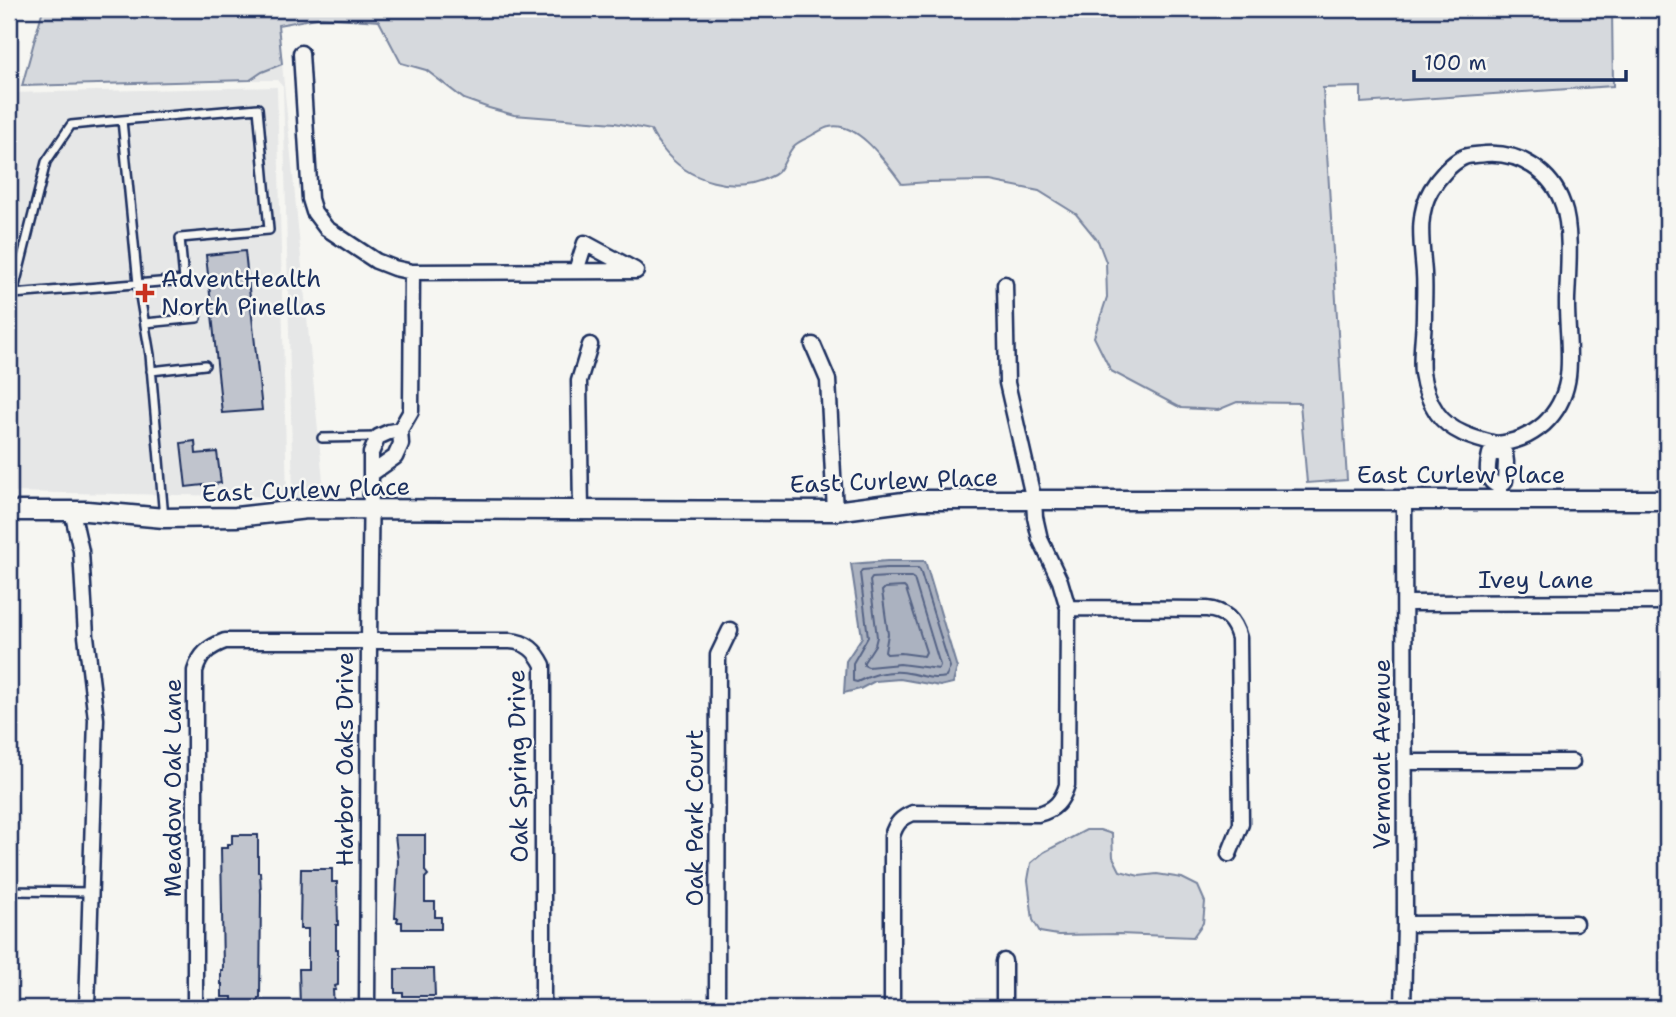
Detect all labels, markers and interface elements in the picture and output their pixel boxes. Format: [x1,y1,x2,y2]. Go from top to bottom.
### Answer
scale bar [1414,38,1625,82]
text: 100 m [1424,49,1487,77]
place label: AdventHealth North Pinellas [161,263,327,323]
marker: AdventHealth North Pinellas [135,283,155,303]
street label: East Curlew Place [1357,459,1565,491]
street label: East Curlew Place [789,461,999,501]
street label: East Curlew Place [201,470,411,510]
street label: Ivey Lane [1478,564,1594,596]
street label: Harbor Oaks Drive [329,652,361,866]
street label: Vermont Avenue [1366,659,1398,849]
street label: Oak Spring Drive [500,669,536,863]
street label: Meadow Oak Lane [157,678,189,898]
street label: Oak Park Court [679,729,711,907]

